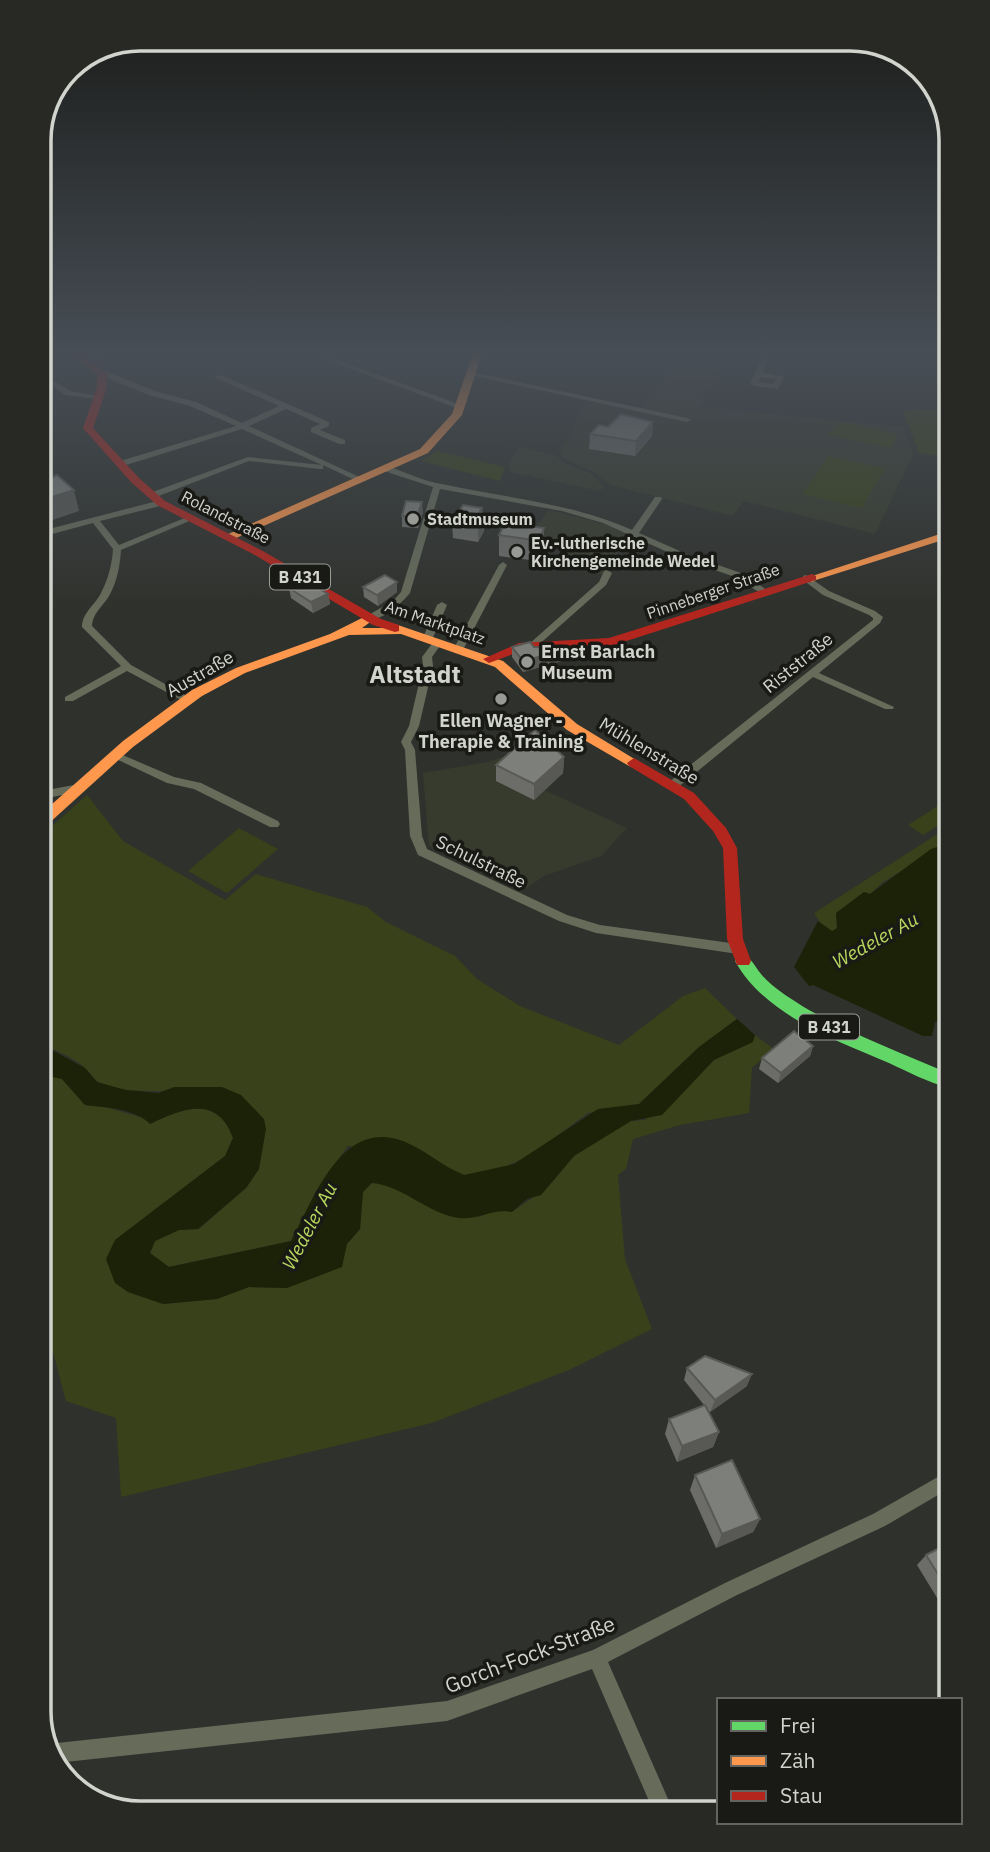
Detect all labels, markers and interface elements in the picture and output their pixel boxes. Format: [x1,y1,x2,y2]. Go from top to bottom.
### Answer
street label: Rolandstraße [178,486,274,548]
place label: Stadtmuseum [427,509,533,529]
marker: Stadtmuseum [405,511,421,527]
place label: Ev.-lutherische Kirchengemeinde Wedel [531,533,715,571]
marker: Ev.-lutherische Kirchengemeinde Wedel [509,544,525,560]
street label: Pinneberger Straße [644,559,782,623]
road number: B 431 [270,564,330,590]
street label: Am Marktplatz [382,596,488,648]
street label: Riststraße [758,627,837,698]
place label: Ernst Barlach Museum [541,640,655,684]
street label: Austraße [162,645,238,702]
marker: Ernst Barlach Museum [519,654,535,670]
district label: Altstadt [369,658,461,690]
marker: Ellen Wagner - Therapie & Training [493,691,509,707]
place label: Ellen Wagner - Therapie & Training [419,709,584,753]
street label: Mühlenstraße [595,712,704,789]
street label: Schulstraße [432,830,530,893]
water label: Wedeler Au [828,906,922,974]
road number: B 431 [799,1015,859,1040]
water label: Wedeler Au [276,1178,342,1274]
street label: Gorch-Fock-Straße [441,1609,619,1699]
legend [717,1698,962,1824]
text: Frei [780,1711,816,1739]
text: Zäh [780,1746,815,1774]
text: Stau [780,1781,823,1809]

